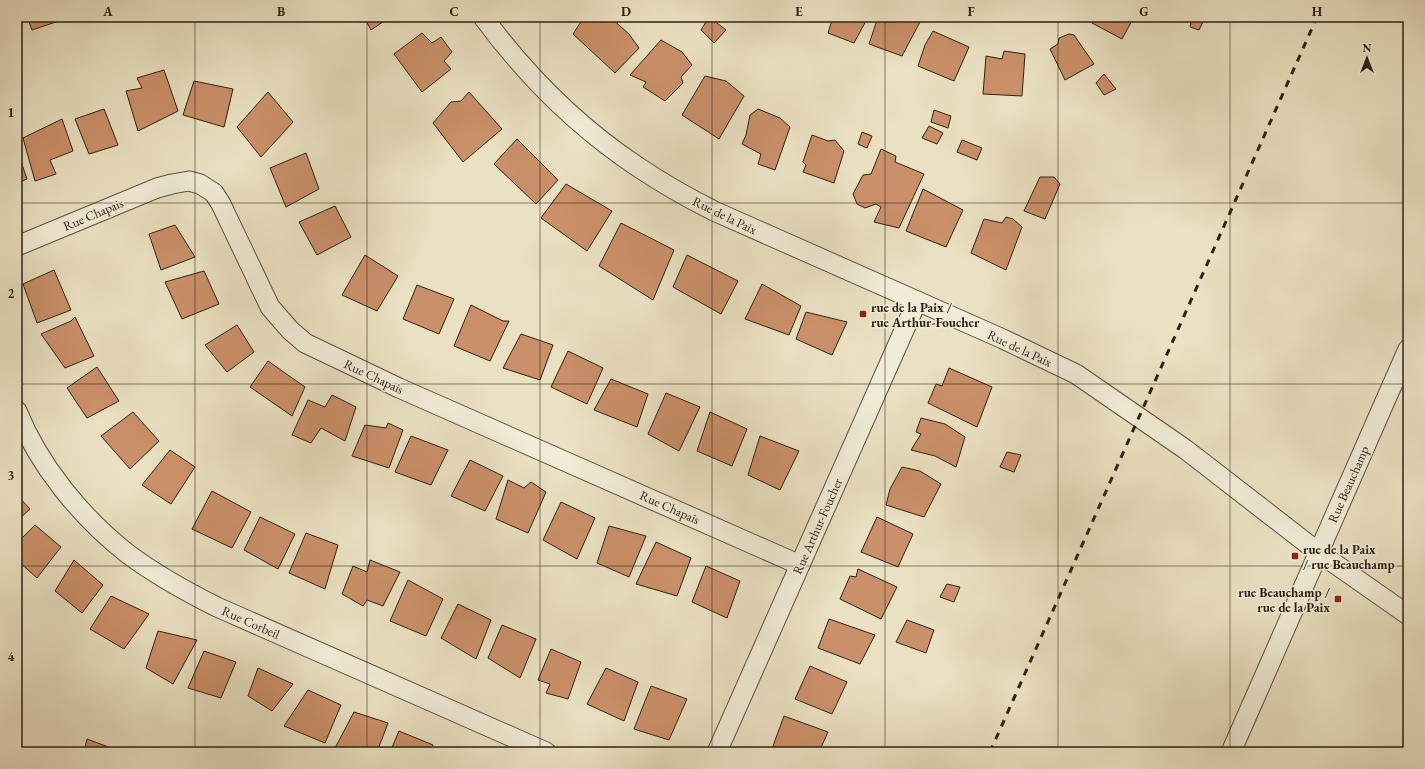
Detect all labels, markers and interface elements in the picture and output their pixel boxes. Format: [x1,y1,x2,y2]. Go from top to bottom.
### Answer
text: A [102,3,113,20]
text: B [277,3,285,20]
text: C [449,3,459,20]
text: D [621,3,631,20]
text: E [795,3,803,20]
text: F [967,3,975,20]
text: G [1139,3,1149,20]
text: H [1312,3,1323,20]
north arrow [1347,38,1387,78]
text: N [1363,41,1372,55]
text: 1 [8,104,15,121]
street label: Rue de la Paix [690,193,760,238]
street label: Rue Chapais [60,194,126,235]
text: 2 [8,285,15,302]
place label: rue de la Paix / rue Arthur-Foucher [871,299,980,331]
marker: rue de la Paix / rue Arthur-Foucher [858,309,868,319]
street label: Rue de la Paix [985,326,1055,371]
street label: Rue Chapais [341,355,406,398]
street label: Rue Beauchamp [1324,443,1373,525]
text: 3 [8,467,15,484]
street label: Rue Arthur-Foucher [789,475,847,577]
street label: Rue Chapais [637,487,702,528]
place label: rue de la Paix / rue Beauchamp [1303,541,1395,573]
marker: rue de la Paix / rue Beauchamp [1290,551,1300,561]
place label: rue Beauchamp / rue de la Paix [1238,584,1331,616]
marker: rue Beauchamp / rue de la Paix [1333,594,1343,604]
street label: Rue Corbeil [219,602,283,643]
text: 4 [8,648,15,665]

